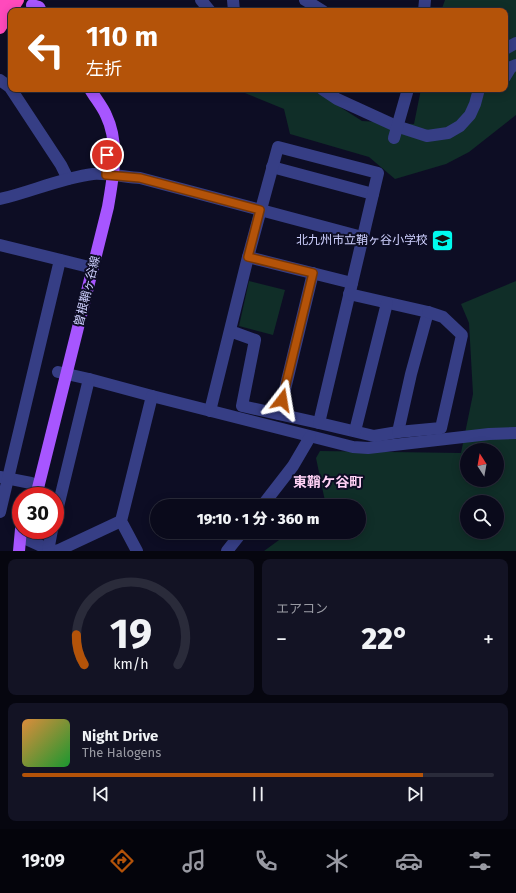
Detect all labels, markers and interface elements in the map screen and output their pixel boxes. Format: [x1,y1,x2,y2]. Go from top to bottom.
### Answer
text: 110 m [86,20,158,53]
icon: left [20,24,72,76]
text: 左折 [86,58,122,80]
pin [90,138,124,172]
icon: arrive [96,144,118,166]
school or university icon: 北九州市立鞘ヶ谷小学校 [430,227,456,253]
place label: 北九州市立鞘ヶ谷小学校 [296,233,428,247]
street label: 曽根鞘ヶ谷線 [71,254,103,328]
position arrow [261,379,303,421]
north arrow [460,443,504,487]
map controls [460,443,504,539]
district label: 東鞘ケ谷町 [293,474,363,491]
speed limit sign: 30 [12,487,64,539]
button: search [460,495,504,539]
text: 19:10 · 1 分 · 360 m [197,510,319,528]
text: エアコン [276,601,328,616]
text: 19 [110,609,152,659]
text: 22° [362,621,409,657]
text: − [276,626,287,653]
text: + [483,626,494,653]
text: km/h [113,656,149,673]
text: Night Drive [82,727,158,745]
text: The Halogens [82,745,161,760]
icon: previous [90,783,112,805]
icon: pause [247,783,269,805]
icon: next [404,783,426,805]
icon: directions [108,847,136,875]
icon: music [180,847,208,875]
icon: phone [252,847,280,875]
icon: climate [323,847,351,875]
icon: car [395,847,423,875]
icon: filters [466,847,494,875]
text: 19:09 [22,850,65,872]

